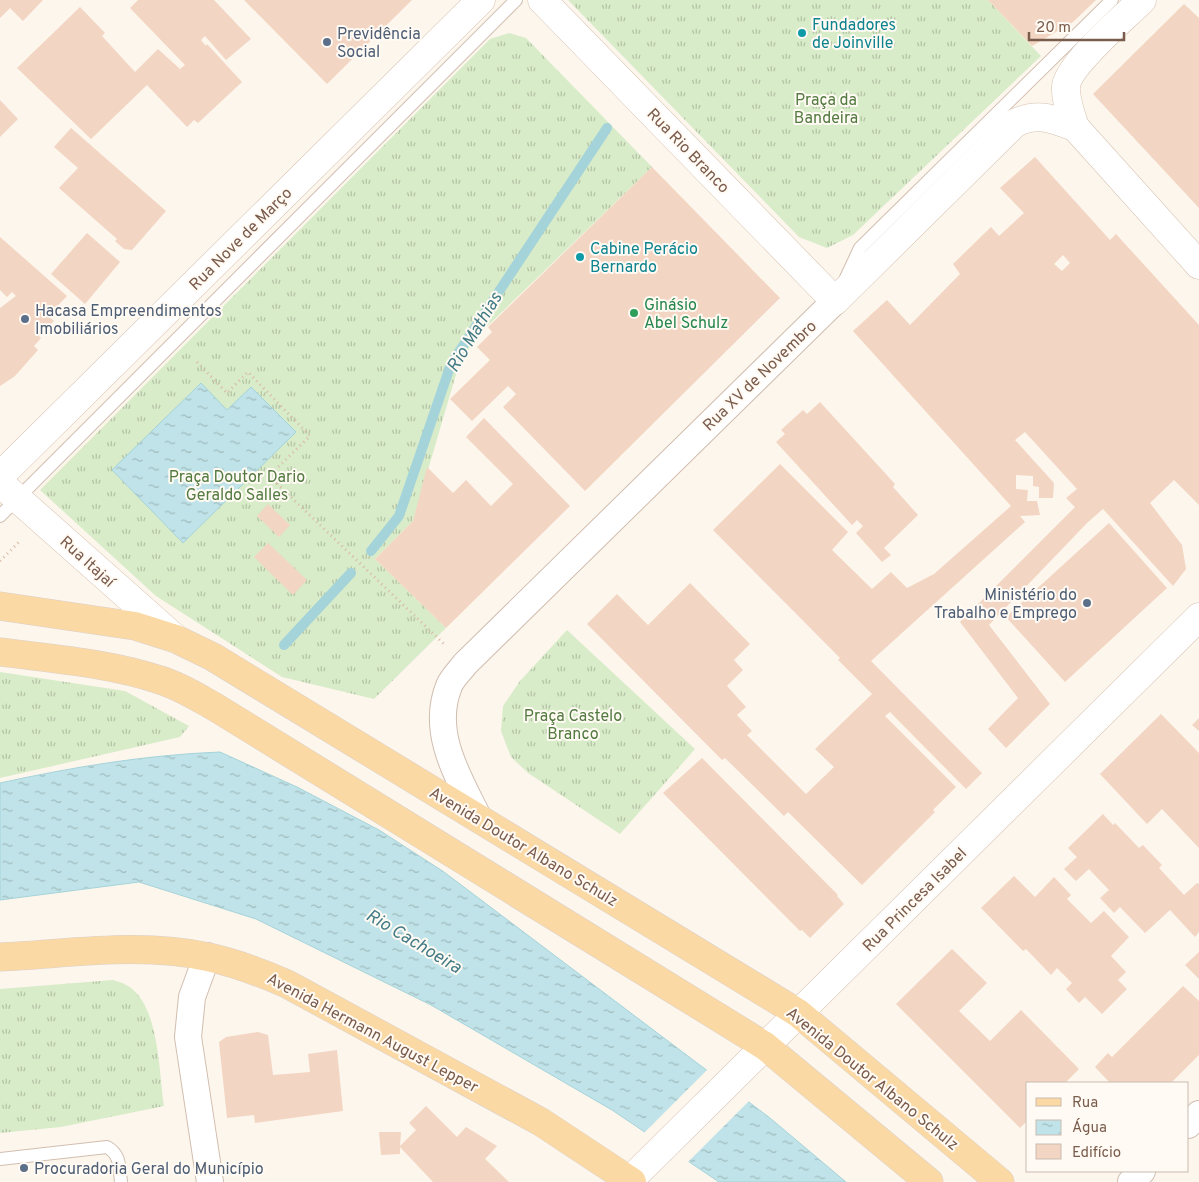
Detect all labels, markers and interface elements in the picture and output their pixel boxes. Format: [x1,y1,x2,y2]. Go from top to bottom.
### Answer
scale bar [1029,10,1124,42]
place label: Fundadores de Joinville [812,16,896,54]
text: 20 m [1036,19,1071,38]
place label: Previdência Social [337,25,421,63]
marker: Fundadores de Joinville [796,27,808,39]
marker: Previdência Social [321,36,333,48]
park label: Praça da Bandeira [794,91,858,129]
street label: Rua Rio Branco [642,105,733,198]
street label: Rua Nove de Março [186,184,297,295]
place label: Cabine Perácio Bernardo [590,240,698,278]
marker: Cabine Perácio Bernardo [574,251,586,263]
water label: Rio Mathias [442,288,509,377]
place label: Ginásio Abel Schulz [644,296,728,334]
place label: Hacasa Empreendimentos Imobiliários [35,302,222,340]
marker: Ginásio Abel Schulz [628,307,640,319]
marker: Hacasa Empreendimentos Imobiliários [19,313,31,325]
street label: Rua XV de Novembro [699,317,822,436]
park label: Praça Doutor Dario Geraldo Salles [169,468,305,506]
street label: Rua Itajaí [55,532,120,594]
place label: Ministério do Trabalho e Emprego [934,586,1077,624]
marker: Ministério do Trabalho e Emprego [1081,597,1093,609]
park label: Praça Castelo Branco [524,707,622,745]
street label: Avenida Doutor Albano Schulz [425,783,621,912]
street label: Rua Princesa Isabel [859,844,972,957]
water label: Rio Cachoeira [361,905,466,980]
street label: Avenida Hermann August Lepper [263,969,481,1098]
street label: Avenida Doutor Albano Schulz [781,1004,962,1155]
legend [1026,1082,1189,1172]
text: Rua [1072,1094,1098,1113]
text: Água [1072,1118,1107,1138]
text: Edifício [1072,1144,1121,1163]
place label: Procuradoria Geral do Município [34,1160,264,1180]
marker: Procuradoria Geral do Município [18,1162,30,1174]

